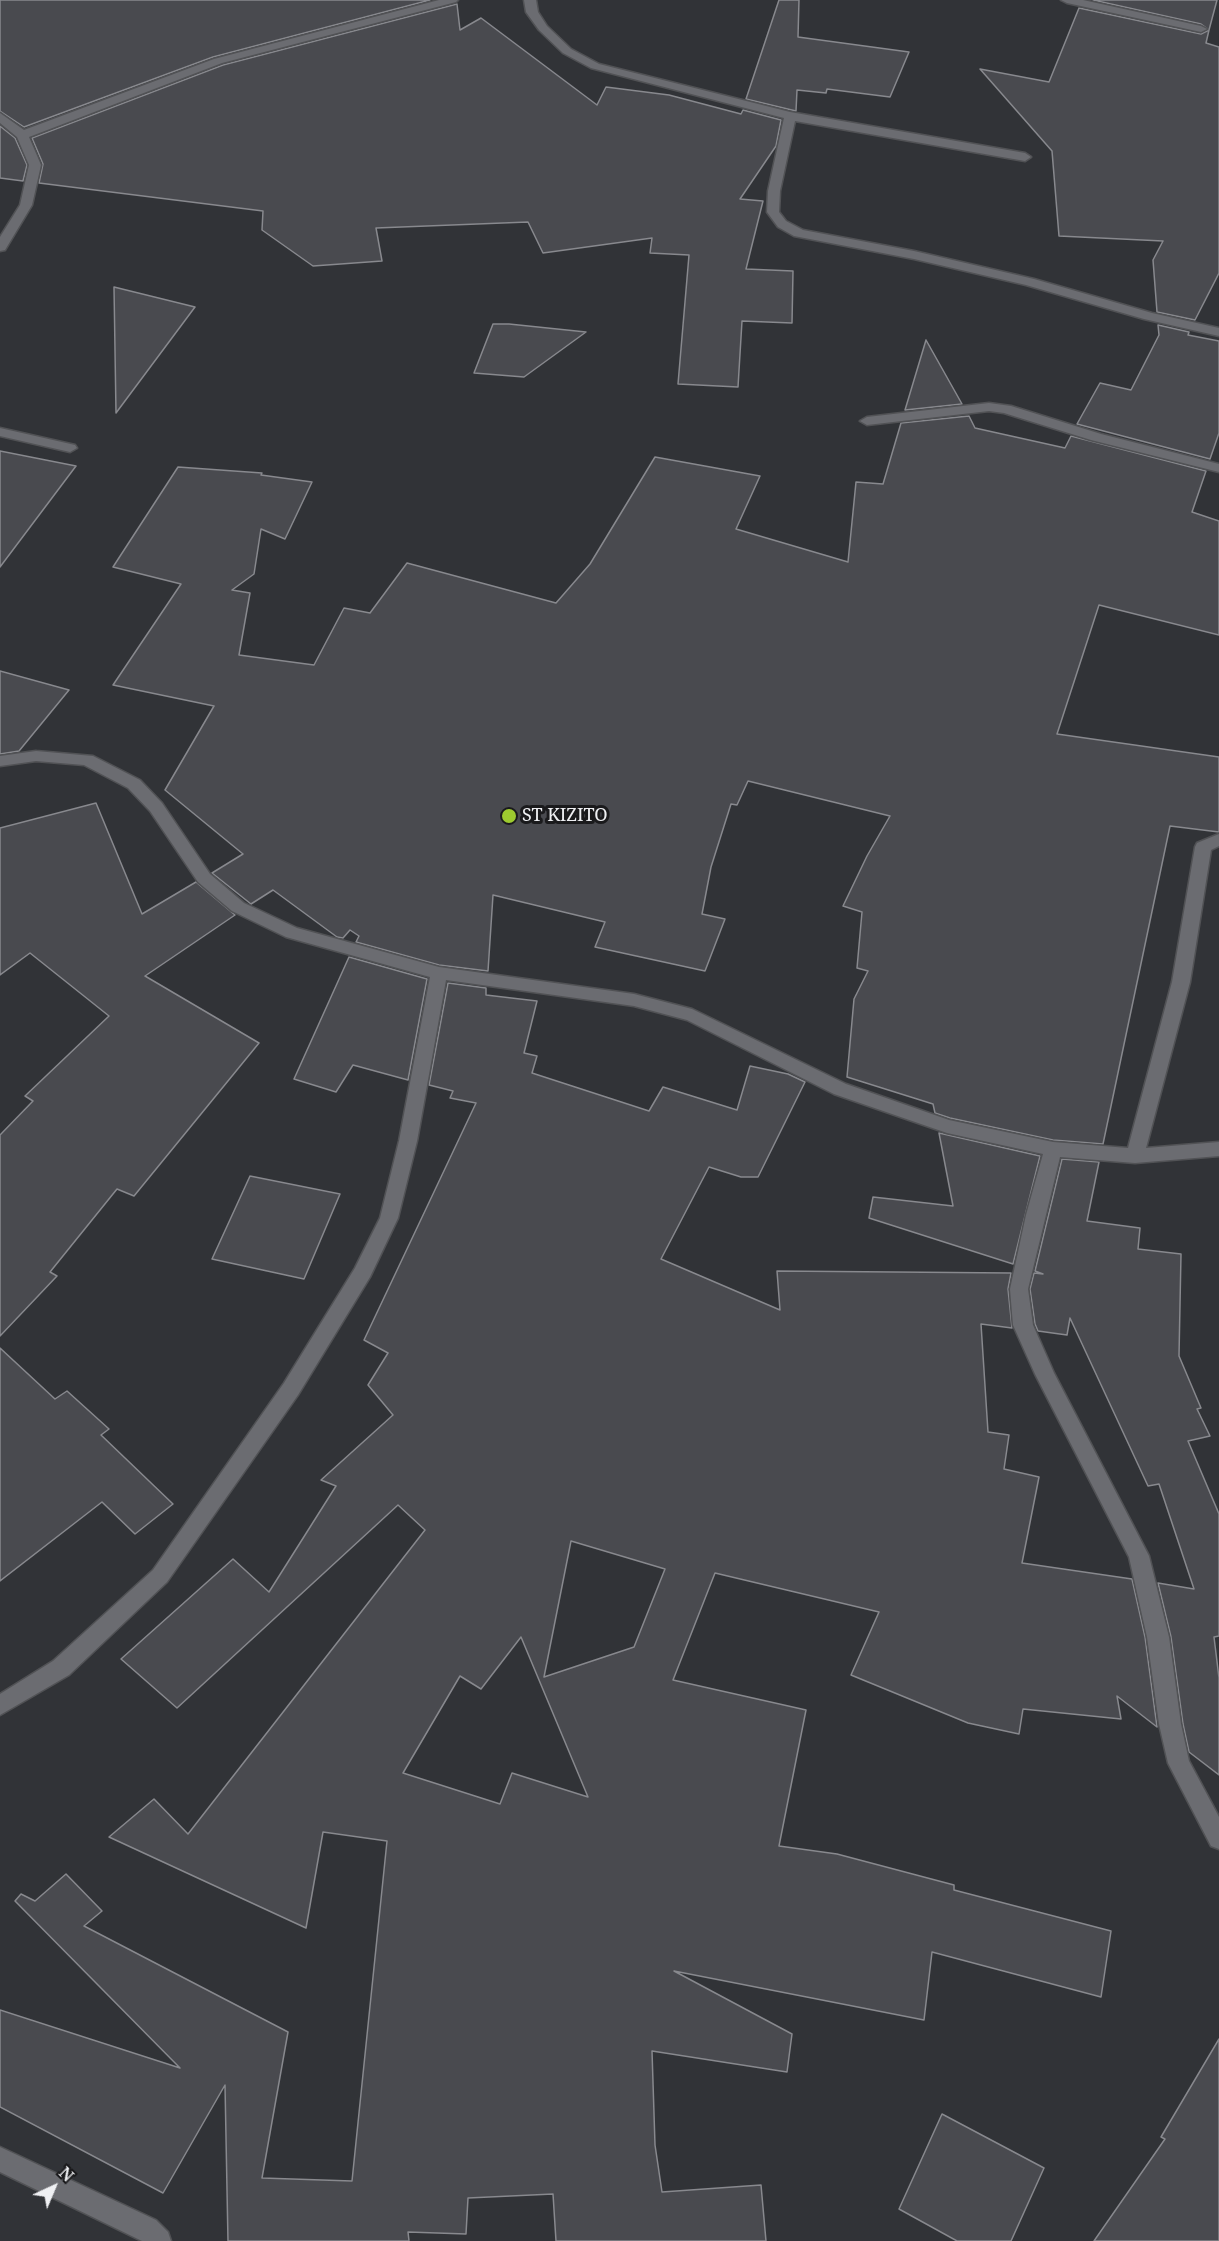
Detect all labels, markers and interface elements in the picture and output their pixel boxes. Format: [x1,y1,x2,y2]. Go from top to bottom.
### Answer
place label: ST KIZITO [522,805,608,827]
marker: ST KIZITO [500,807,518,825]
north arrow [24,2157,84,2217]
text: N [54,2162,79,2186]

